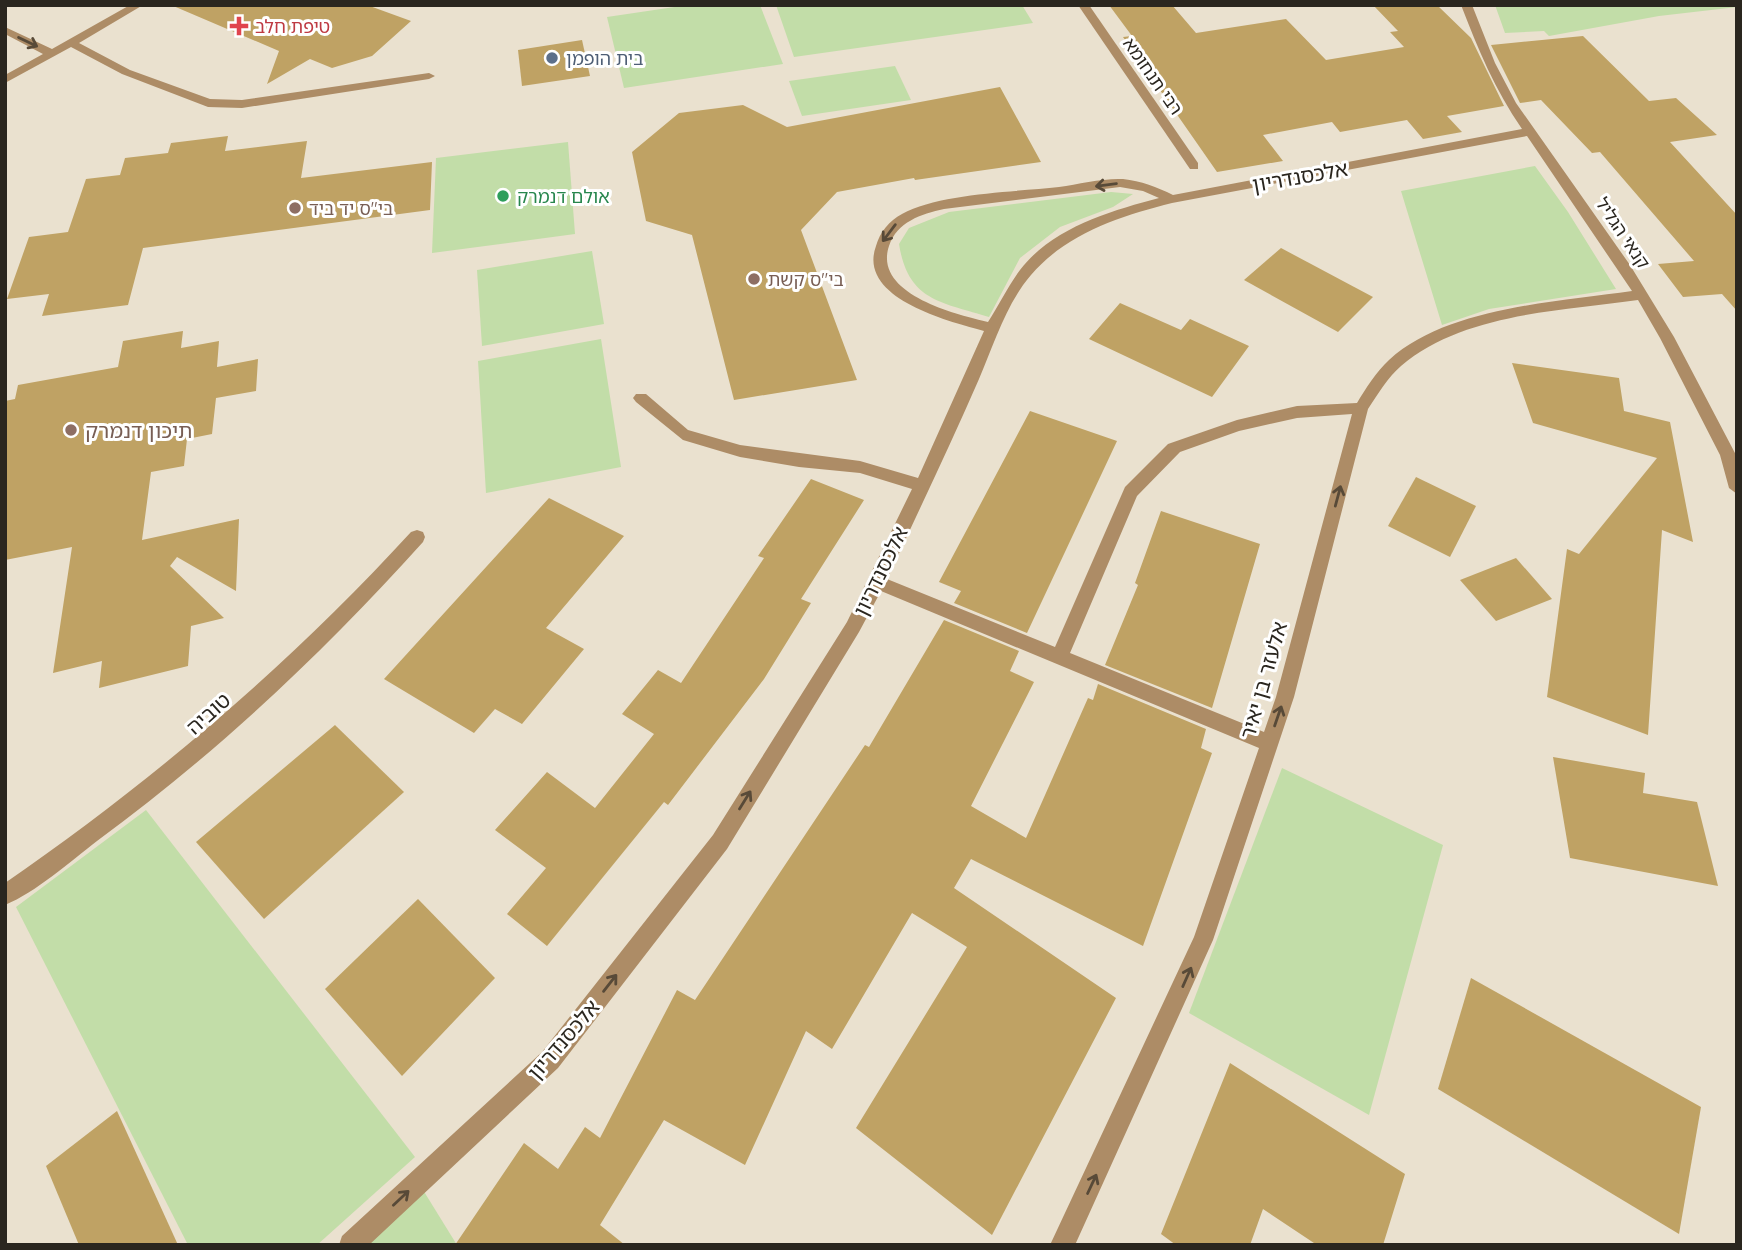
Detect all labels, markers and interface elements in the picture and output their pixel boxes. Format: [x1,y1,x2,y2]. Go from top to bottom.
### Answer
place label: טיפת חלב [255,15,330,38]
marker: טיפת חלב [229,16,249,36]
street label: רבי תנחומא [1118,33,1188,119]
one-way arrow [17,35,38,49]
place label: בית הופמן [566,47,643,70]
marker: בית הופמן [544,50,560,66]
street label: אלכסנדריון [1250,155,1350,197]
one-way arrow [1095,178,1118,191]
place label: אולם דנמרק [517,185,610,208]
marker: אולם דנמרק [495,188,511,204]
street label: קנאי הגליל [1591,193,1655,273]
place label: בי"ס יד ביד [309,197,393,220]
marker: בי"ס יד ביד [287,200,303,216]
one-way arrow [882,223,896,242]
place label: בי"ס קשת [768,268,844,291]
marker: בי"ס קשת [746,271,762,287]
place label: תיכון דנמרק [85,417,192,443]
marker: תיכון דנמרק [63,422,79,438]
one-way arrow [1332,486,1345,508]
street label: אלכסנדריון [847,522,913,620]
street label: אלעזר בן יאיר [1234,618,1292,742]
street label: טוביה [181,686,235,740]
one-way arrow [1273,705,1285,727]
one-way arrow [739,791,753,811]
one-way arrow [1181,967,1194,988]
one-way arrow [602,974,618,992]
street label: אלכסנדריון [522,994,604,1084]
one-way arrow [1086,1174,1100,1195]
one-way arrow [392,1190,409,1207]

